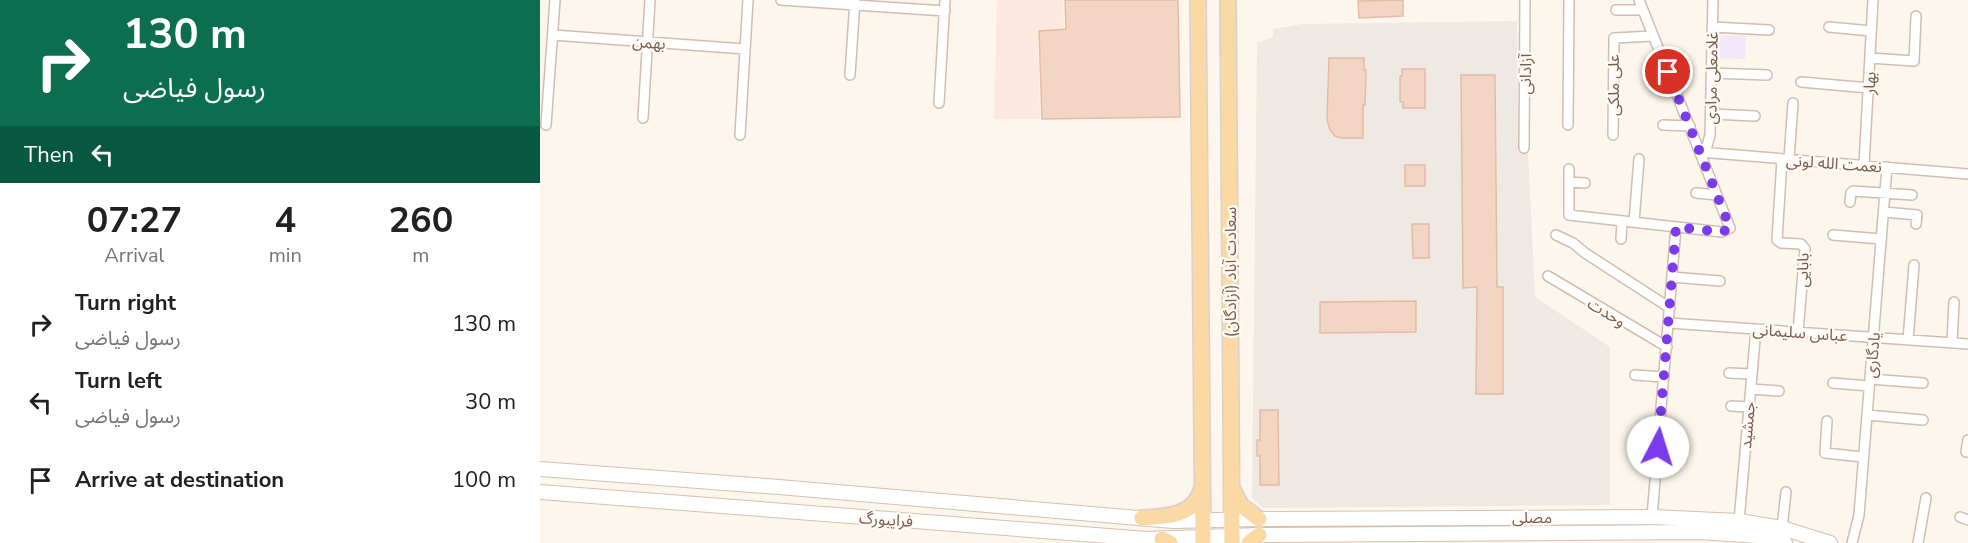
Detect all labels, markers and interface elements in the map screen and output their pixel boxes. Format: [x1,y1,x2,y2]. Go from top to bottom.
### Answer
text: 130 m [123,6,247,63]
icon: right [24,24,102,102]
street label: بهمن [632,31,666,55]
street label: غلامعلی مرادی [1700,31,1724,125]
pin [1642,46,1693,97]
street label: آزادانی [1515,52,1537,94]
street label: علی ملکی [1603,54,1625,116]
icon: arrive [1651,55,1684,88]
text: رسول فیاضی [123,70,266,107]
street label: بهار [1858,71,1882,96]
icon: left [86,138,119,171]
text: Then [24,140,74,170]
street label: نعمت الله لونی [1785,150,1883,178]
text: 07:27 [87,196,182,245]
text: 4 [274,196,296,245]
text: 260 [388,196,453,245]
street label: سعادت آباد (آزادگان) [1220,207,1242,337]
text: Arrival [104,242,164,269]
text: min [269,242,302,269]
text: m [412,242,429,269]
street label: بابایی [1791,252,1815,288]
text: Turn right [75,288,176,318]
street label: وحدت [1583,293,1630,333]
icon: right [24,308,57,341]
text: 130 m [452,309,516,339]
street label: عباس سلیمانی [1752,319,1848,347]
text: رسول فیاضی [75,325,181,352]
street label: یادگاری [1860,331,1886,379]
text: Turn left [75,366,162,396]
icon: left [24,386,57,419]
text: 30 m [465,387,516,417]
street label: جمشید [1735,401,1761,449]
text: رسول فیاضی [75,403,181,430]
position arrow [1626,415,1690,479]
icon: arrive [24,464,57,497]
text: Arrive at destination [75,465,284,495]
text: 100 m [452,465,516,495]
street label: فرایبورگ [858,507,914,533]
street label: مصلی [1512,507,1552,529]

